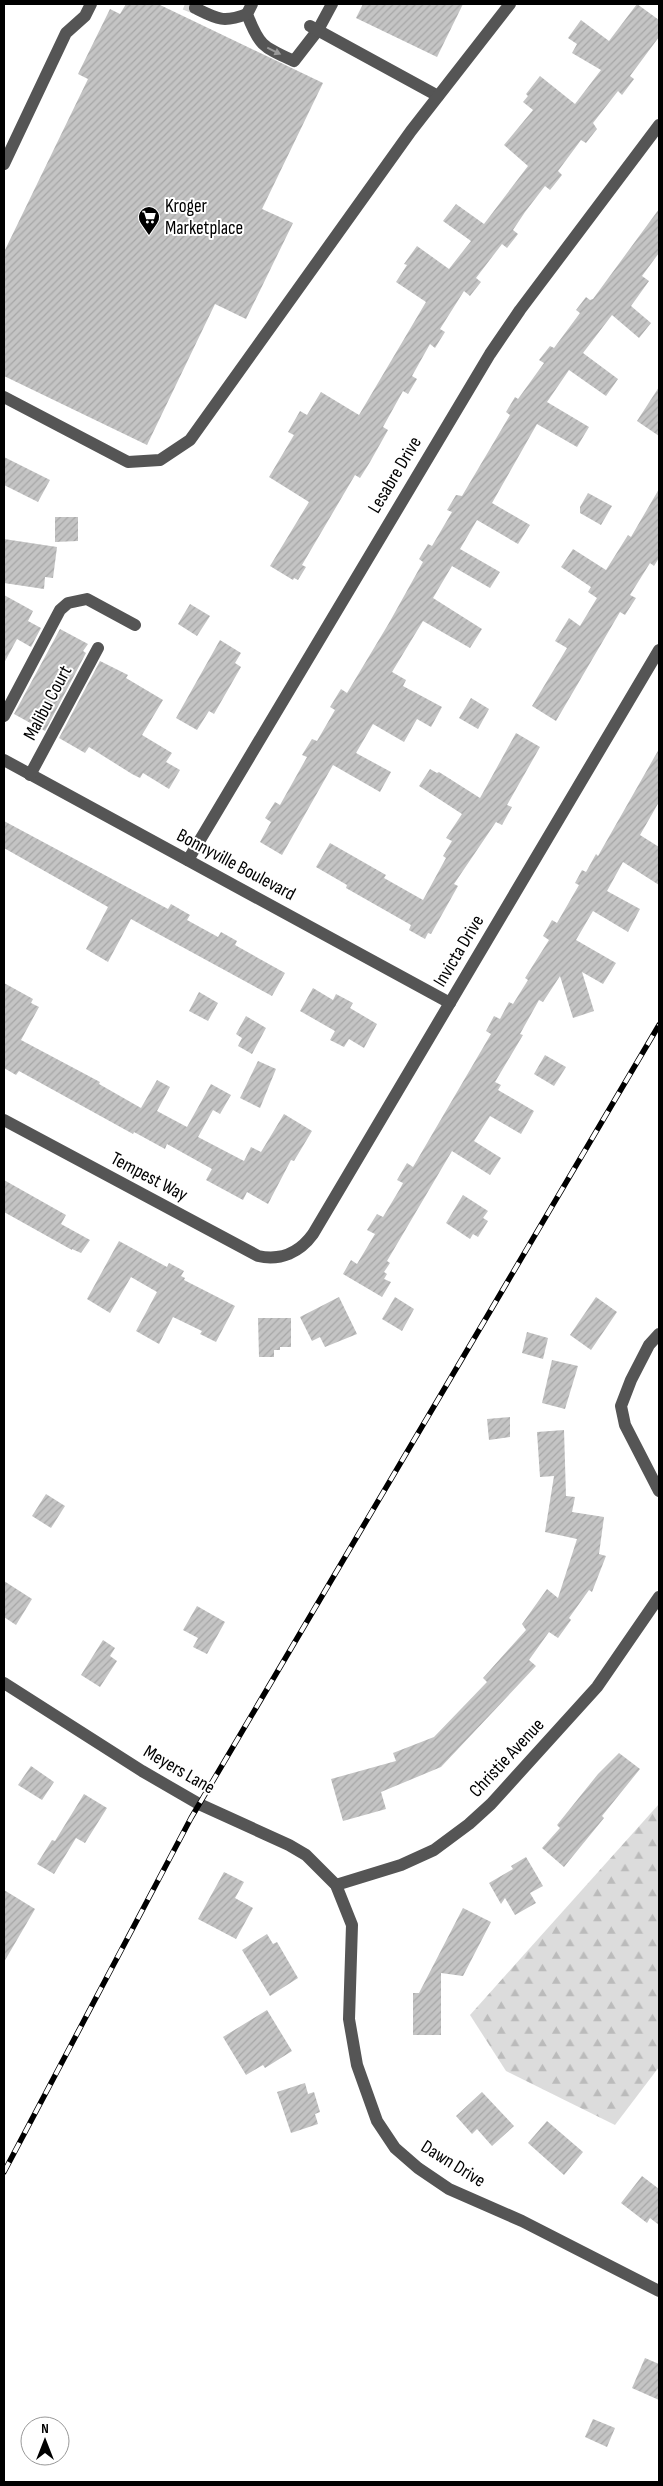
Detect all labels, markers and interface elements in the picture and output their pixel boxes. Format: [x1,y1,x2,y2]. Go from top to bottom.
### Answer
one-way arrow [267,47,282,56]
place label: Kroger Marketplace [165,195,243,240]
supermarket icon: Kroger Marketplace [137,205,161,236]
street label: Lesabre Drive [363,432,427,518]
street label: Malibu Court [19,662,77,744]
street label: Bonnyville Boulevard [173,824,299,906]
street label: Invicta Drive [429,911,489,991]
street label: Tempest Way [107,1147,192,1207]
street label: Christie Avenue [465,1714,549,1802]
street label: Meyers Lane [139,1740,219,1800]
street label: Dawn Drive [417,2135,489,2193]
north arrow [20,2416,70,2466]
text: N [41,2420,49,2437]

